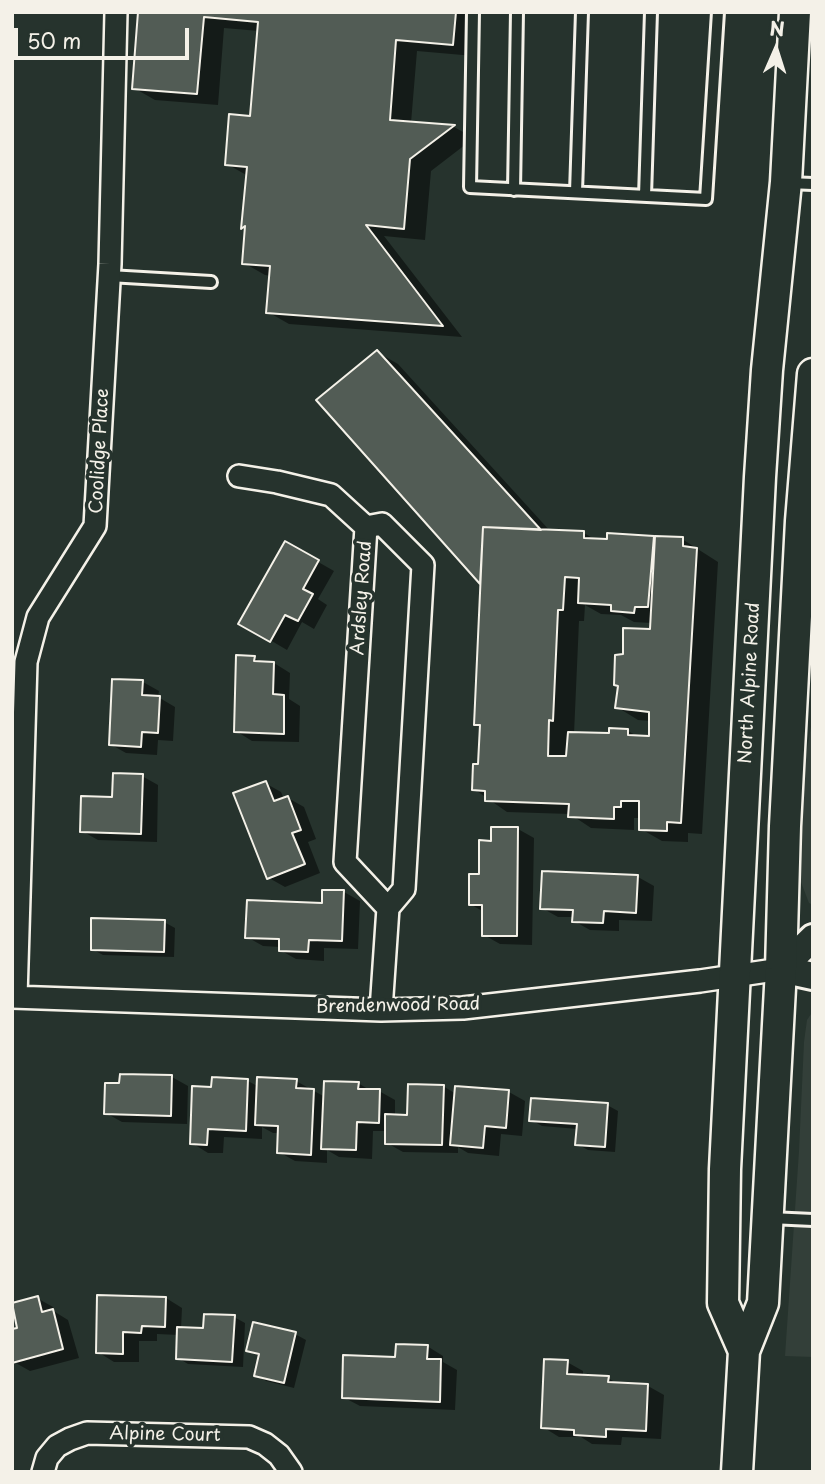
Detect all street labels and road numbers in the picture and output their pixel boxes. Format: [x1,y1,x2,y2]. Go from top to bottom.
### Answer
street label: Coolidge Place [86,388,114,514]
street label: Ardsley Road [347,540,377,656]
street label: North Alpine Road [735,602,765,764]
street label: Brendenwood Road [316,994,480,1018]
street label: Alpine Court [109,1423,221,1447]

